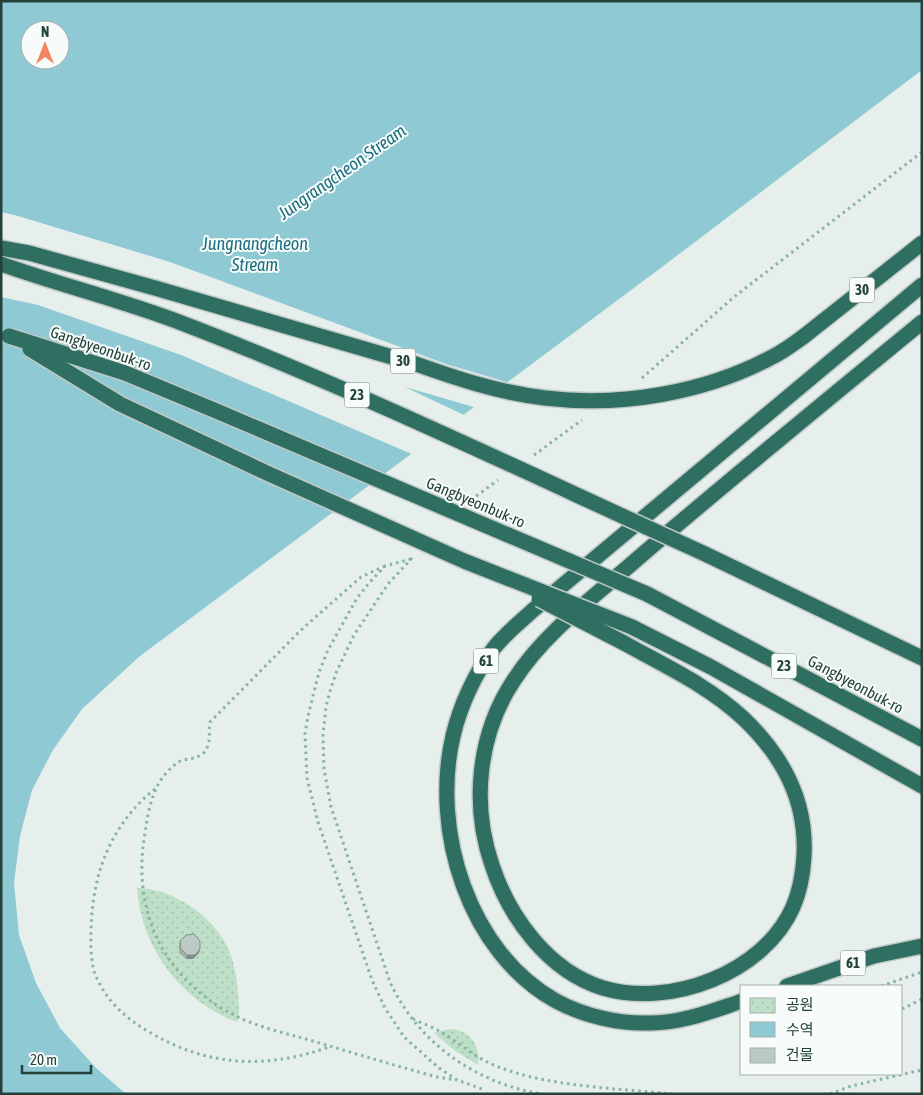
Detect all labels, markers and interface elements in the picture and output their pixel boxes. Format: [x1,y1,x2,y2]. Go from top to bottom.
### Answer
north arrow [20,20,70,70]
text: N [41,24,49,40]
water label: Jungrangcheon Stream [273,120,410,224]
water label: Jungnangcheon Stream [201,233,308,275]
road number: 30 [850,278,874,302]
street label: Gangbyeonbuk-ro [48,322,154,375]
road number: 30 [390,348,416,374]
road number: 23 [344,382,370,408]
street label: Gangbyeonbuk-ro [424,473,528,532]
road number: 61 [474,648,498,674]
street label: Gangbyeonbuk-ro [805,651,907,718]
road number: 23 [772,654,796,678]
road number: 61 [840,950,866,976]
legend [740,985,903,1075]
text: 공원 [786,996,814,1013]
text: 수역 [786,1021,814,1038]
scale bar [22,1042,91,1074]
text: 건물 [786,1046,814,1063]
text: 20 m [30,1051,57,1068]

